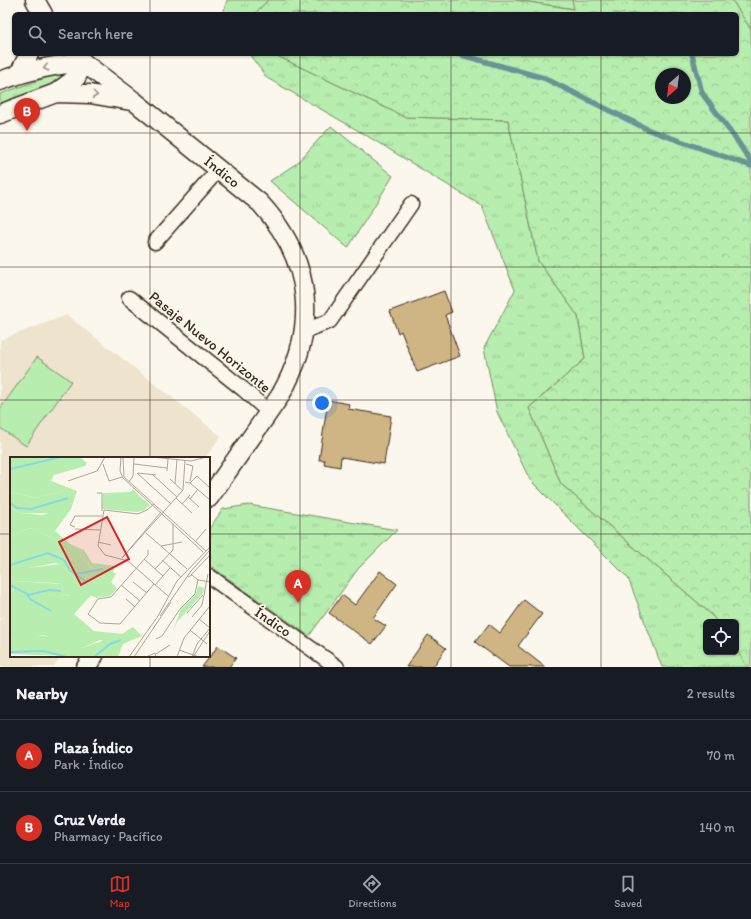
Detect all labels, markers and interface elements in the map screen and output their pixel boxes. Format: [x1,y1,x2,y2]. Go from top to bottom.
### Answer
search box [12,12,739,56]
icon: search [26,23,48,45]
text: Search here [58,25,133,43]
one-way arrow [43,64,49,72]
north arrow [655,68,691,104]
one-way arrow [92,90,98,99]
pin: B [14,98,40,131]
street label: Índico [201,152,243,192]
street label: Pasaje Nuevo Horizonte [146,287,274,397]
your location [312,393,332,413]
inset map [10,457,210,657]
pin: A [285,570,311,603]
street label: Índico [251,603,295,641]
map controls [703,619,739,655]
button: locate [703,619,739,655]
text: Nearby [16,683,68,703]
text: 2 results [687,686,735,701]
text: Plaza Índico [54,739,133,757]
text: A [25,748,33,763]
text: 70 m [707,748,735,763]
text: Park · Índico [54,757,124,772]
text: Cruz Verde [54,811,125,829]
text: B [25,820,33,835]
text: 140 m [699,820,735,835]
text: Pharmacy · Pacífico [54,829,163,844]
tab: Map [109,873,131,910]
tab: Directions [348,873,397,910]
tab: Saved [614,873,642,910]

